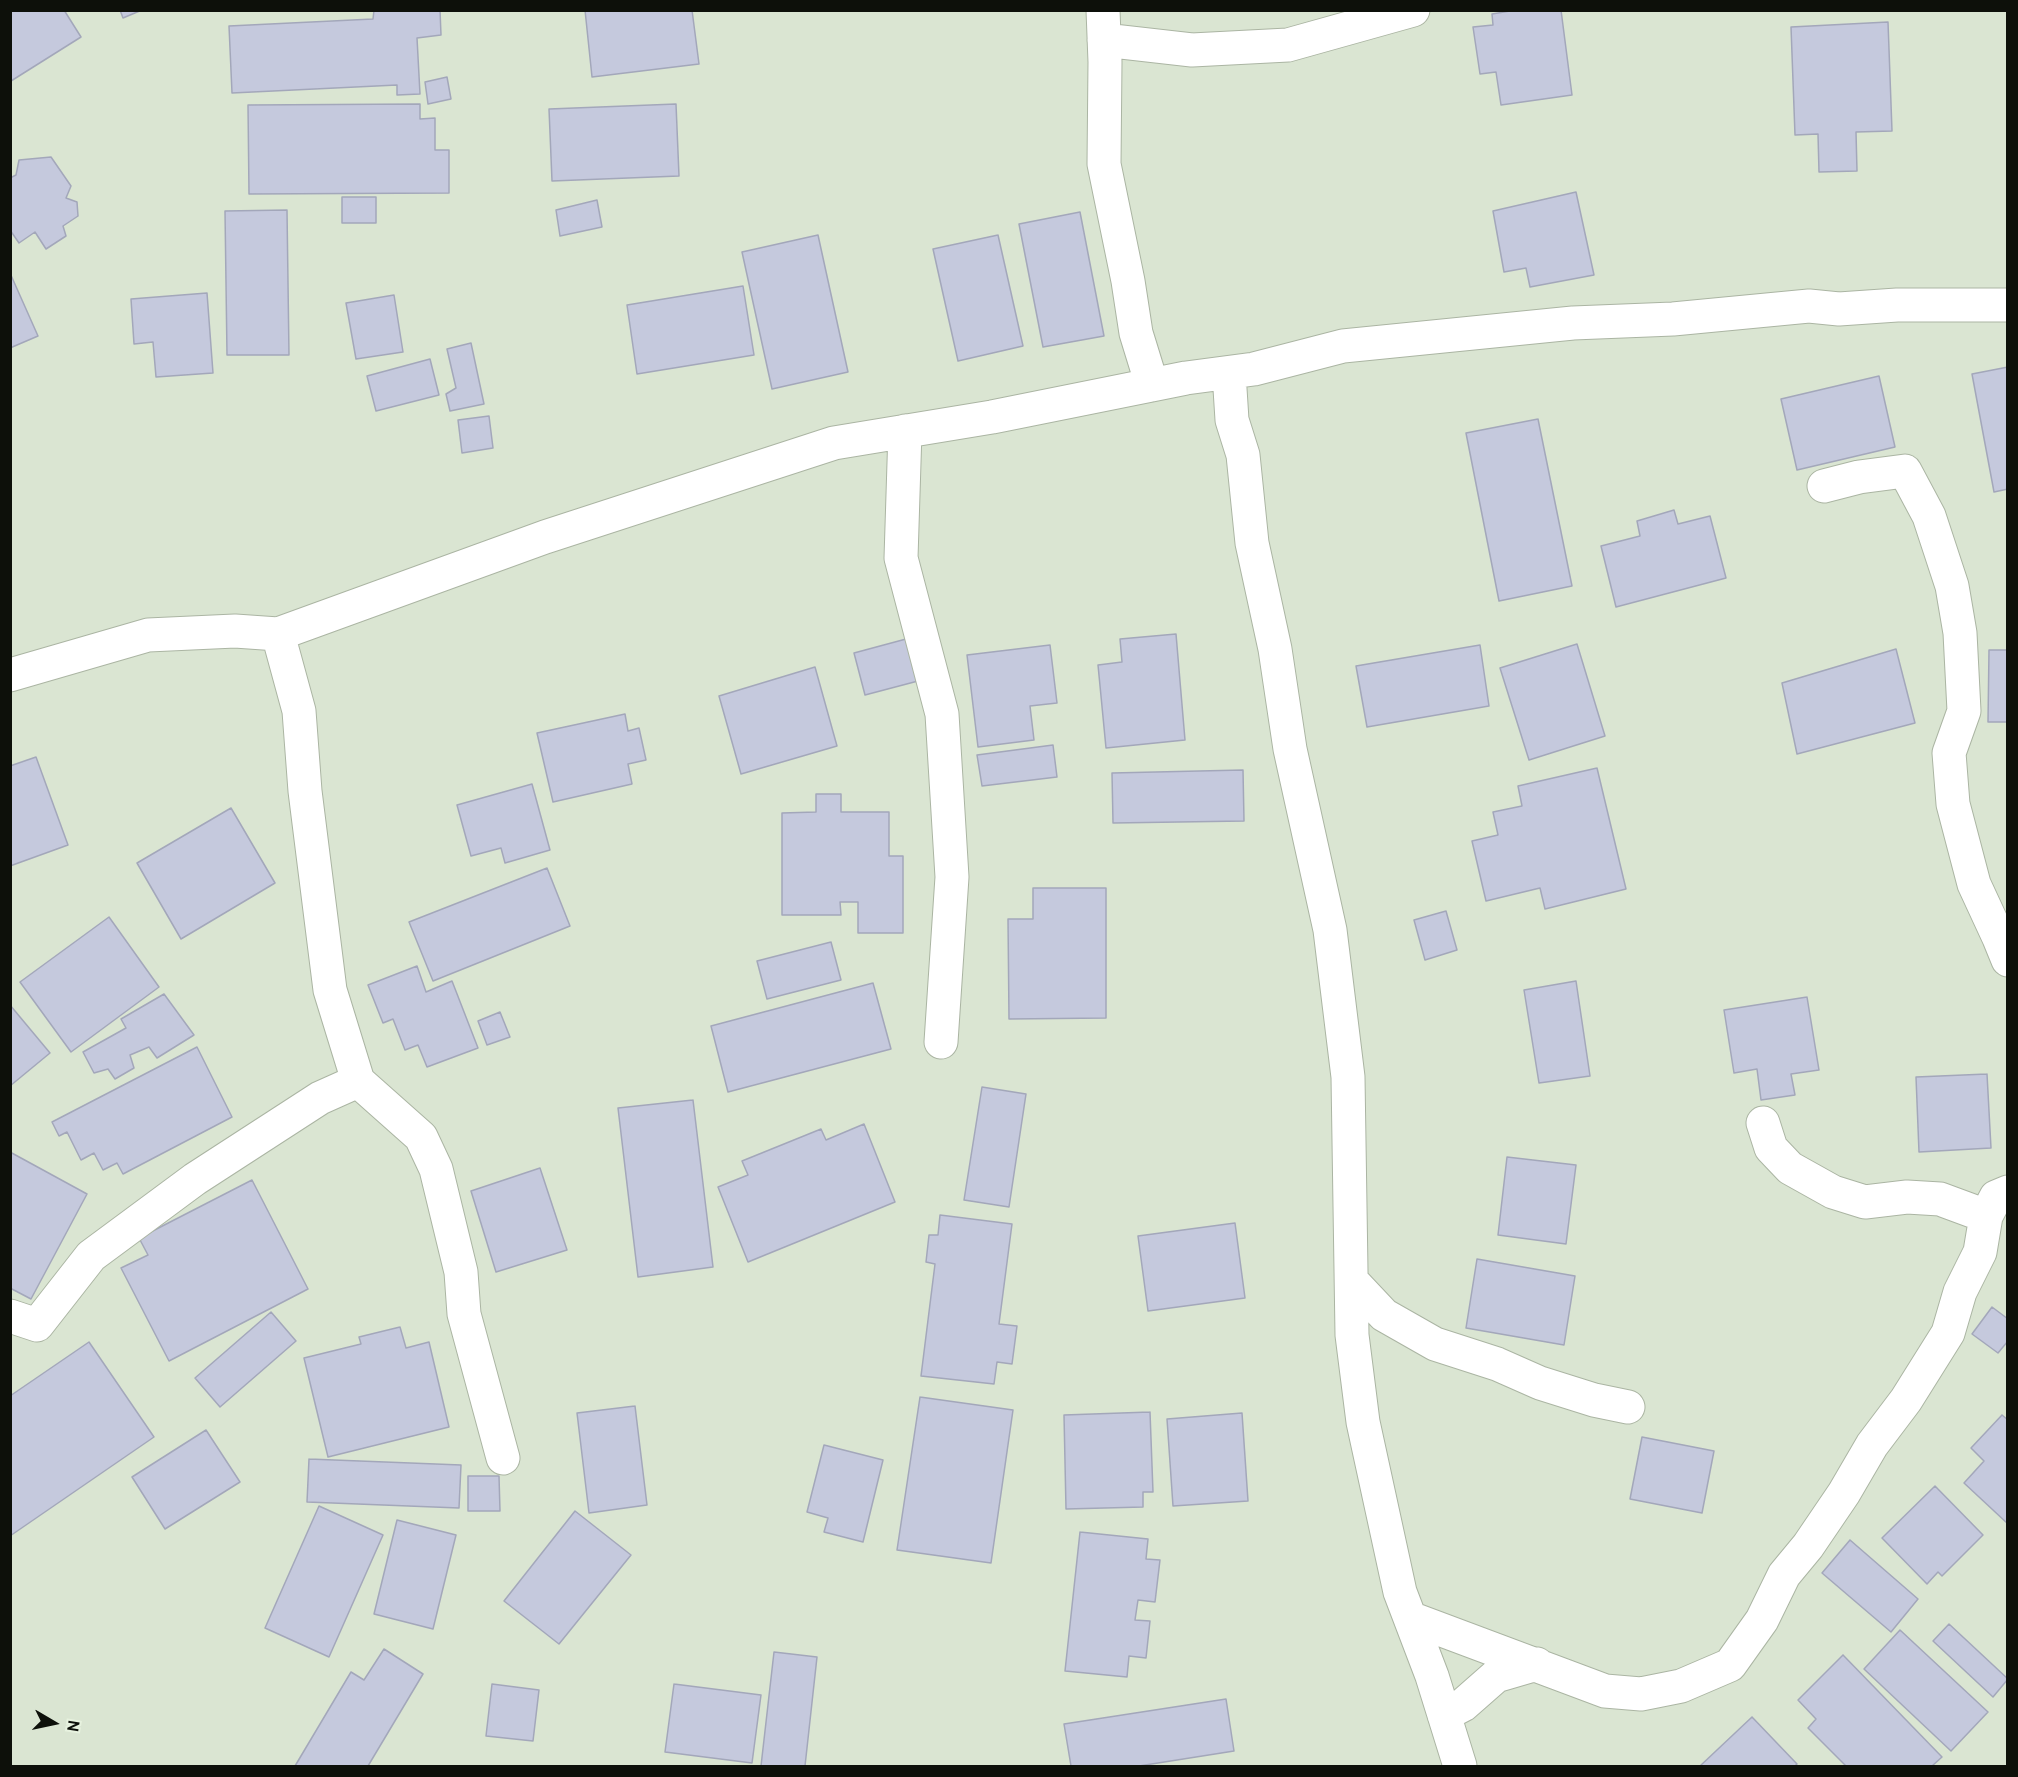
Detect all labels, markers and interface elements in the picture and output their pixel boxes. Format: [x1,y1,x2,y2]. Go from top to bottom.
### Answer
north arrow [24,1693,84,1753]
text: N [61,1719,83,1733]

